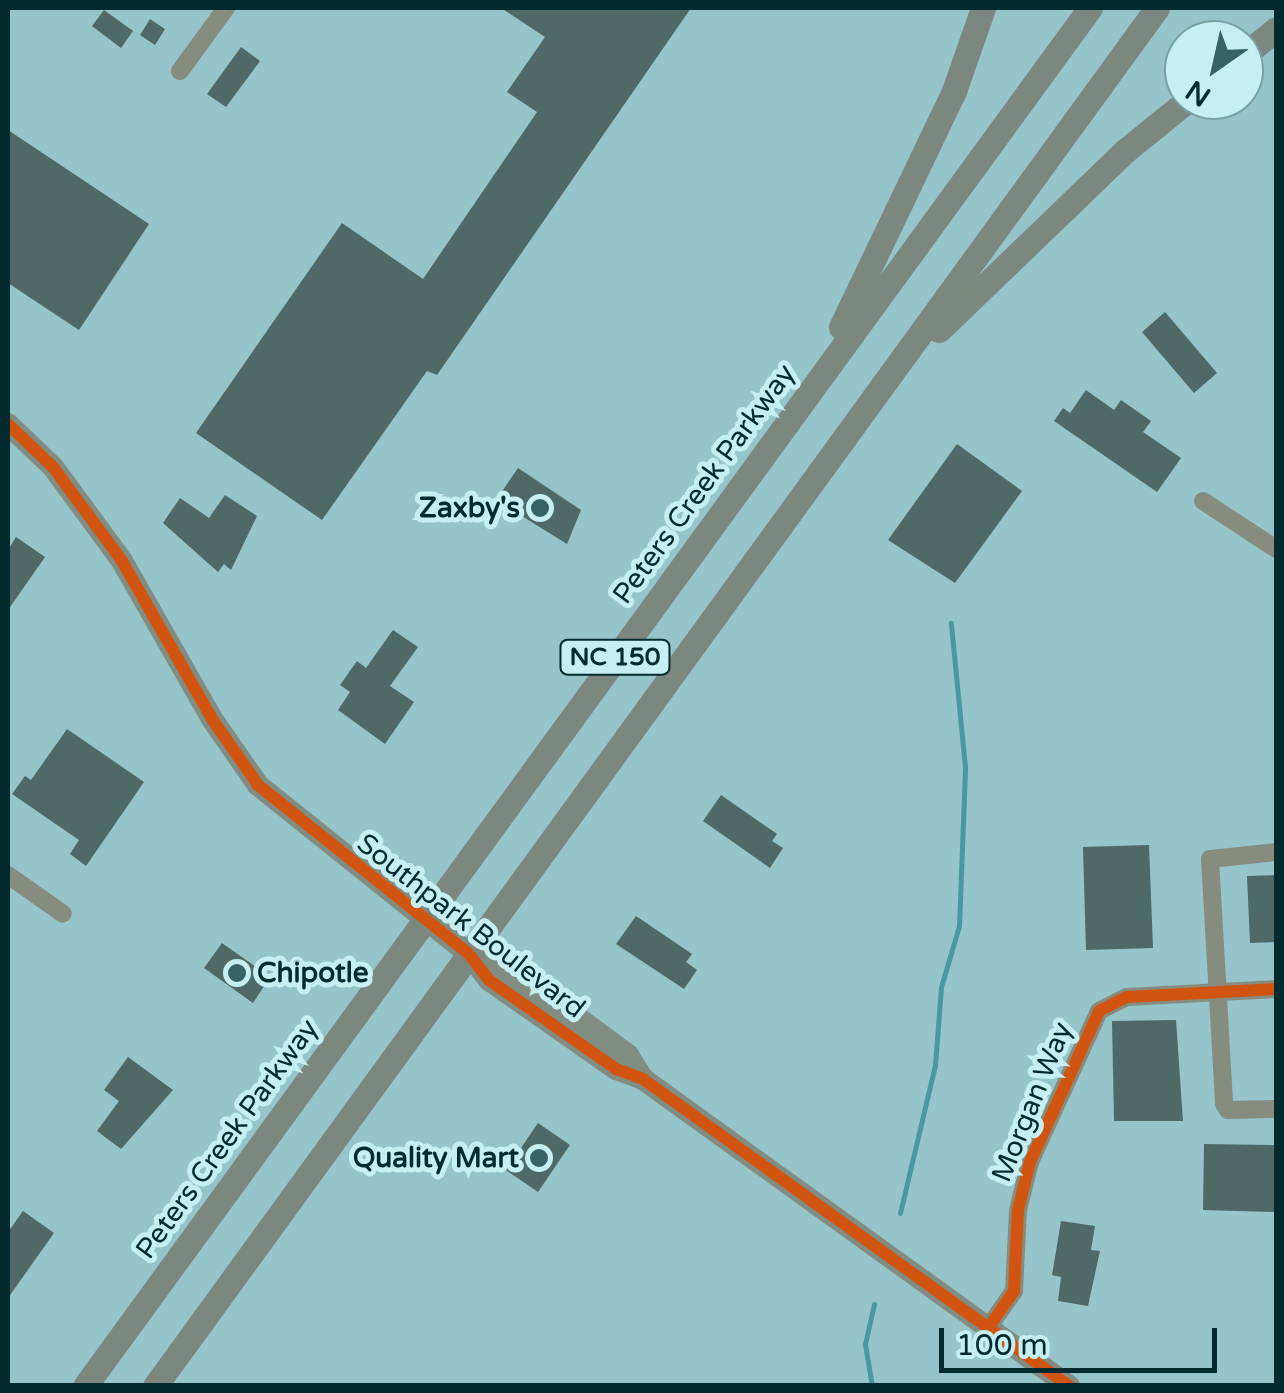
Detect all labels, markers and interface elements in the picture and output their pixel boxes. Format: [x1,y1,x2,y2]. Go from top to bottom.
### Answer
north arrow [1164,20,1264,120]
text: N [1180,73,1217,114]
street label: Peters Creek Parkway [606,358,802,610]
place label: Zaxby's [419,491,520,525]
marker: Zaxby's [529,497,551,519]
road number: NC 150 [558,637,672,677]
street label: Southpark Boulevard [350,827,592,1025]
place label: Chipotle [257,956,369,990]
marker: Chipotle [226,962,248,984]
street label: Peters Creek Parkway [129,1013,325,1265]
street label: Morgan Way [985,1017,1079,1187]
place label: Quality Mart [353,1141,519,1175]
marker: Quality Mart [528,1147,550,1169]
scale bar [944,1308,1222,1370]
text: 100 m [956,1327,1048,1364]

